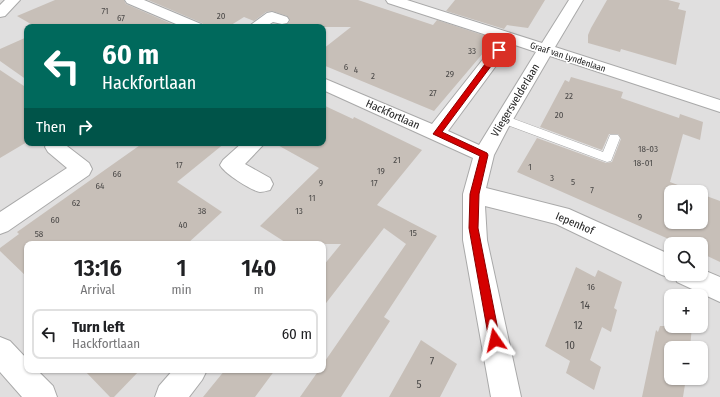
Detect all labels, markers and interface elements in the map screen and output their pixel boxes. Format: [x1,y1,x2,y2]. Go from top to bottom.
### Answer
house number: 71 [101,6,109,16]
house number: 20 [217,11,226,21]
house number: 67 [117,13,125,23]
pin [482,33,516,67]
text: 60 m [102,38,159,71]
icon: arrive [488,39,510,61]
icon: left [36,40,88,92]
street label: Graaf van Lyndenlaan [529,40,607,74]
house number: 33 [468,46,476,56]
street label: Vliegersvelderlaan [488,61,542,139]
house number: 6 [344,62,349,72]
house number: 4 [354,65,359,75]
house number: 29 [446,69,454,79]
house number: 2 [371,71,375,81]
text: Hackfortlaan [102,72,196,94]
house number: 27 [429,88,437,98]
house number: 22 [565,91,573,101]
street label: Hackfortlaan [364,97,422,132]
house number: 20 [555,110,564,120]
icon: right [74,116,96,138]
text: Then [36,118,66,136]
house number: 18-03 [638,144,658,154]
house number: 21 [393,155,401,165]
house number: 18-01 [633,158,653,168]
house number: 17 [175,160,183,170]
house number: 1 [528,162,532,172]
house number: 19 [377,166,385,176]
house number: 66 [113,169,122,179]
house number: 3 [550,173,554,183]
house number: 5 [571,177,575,187]
house number: 9 [319,178,323,188]
house number: 17 [370,178,378,188]
house number: 64 [96,181,105,191]
house number: 7 [590,185,594,195]
map controls [664,185,708,385]
button: sound [664,185,708,229]
house number: 11 [309,193,315,203]
house number: 62 [72,198,80,208]
house number: 38 [198,206,207,216]
house number: 13 [295,206,303,216]
street label: Iepenhof [554,210,596,238]
house number: 9 [638,212,642,222]
house number: 60 [50,215,60,225]
house number: 40 [178,220,188,230]
house number: 15 [409,228,417,238]
house number: 58 [35,229,44,239]
button: search [664,237,708,281]
text: 13:16 [74,254,122,282]
text: 1 [177,254,187,282]
text: 140 [241,254,276,282]
text: Arrival [81,282,115,297]
text: min [171,282,192,297]
text: m [254,282,264,297]
house number: 16 [587,282,596,292]
button: + [664,289,708,333]
house number: 14 [580,299,590,312]
text: Turn left [72,318,125,336]
position arrow [474,319,516,361]
house number: 12 [573,319,583,332]
icon: left [38,323,60,345]
text: 60 m [282,325,312,343]
text: Hackfortlaan [72,336,140,351]
house number: 10 [565,339,575,352]
button: − [664,341,708,385]
house number: 7 [430,355,435,368]
house number: 5 [416,378,422,391]

